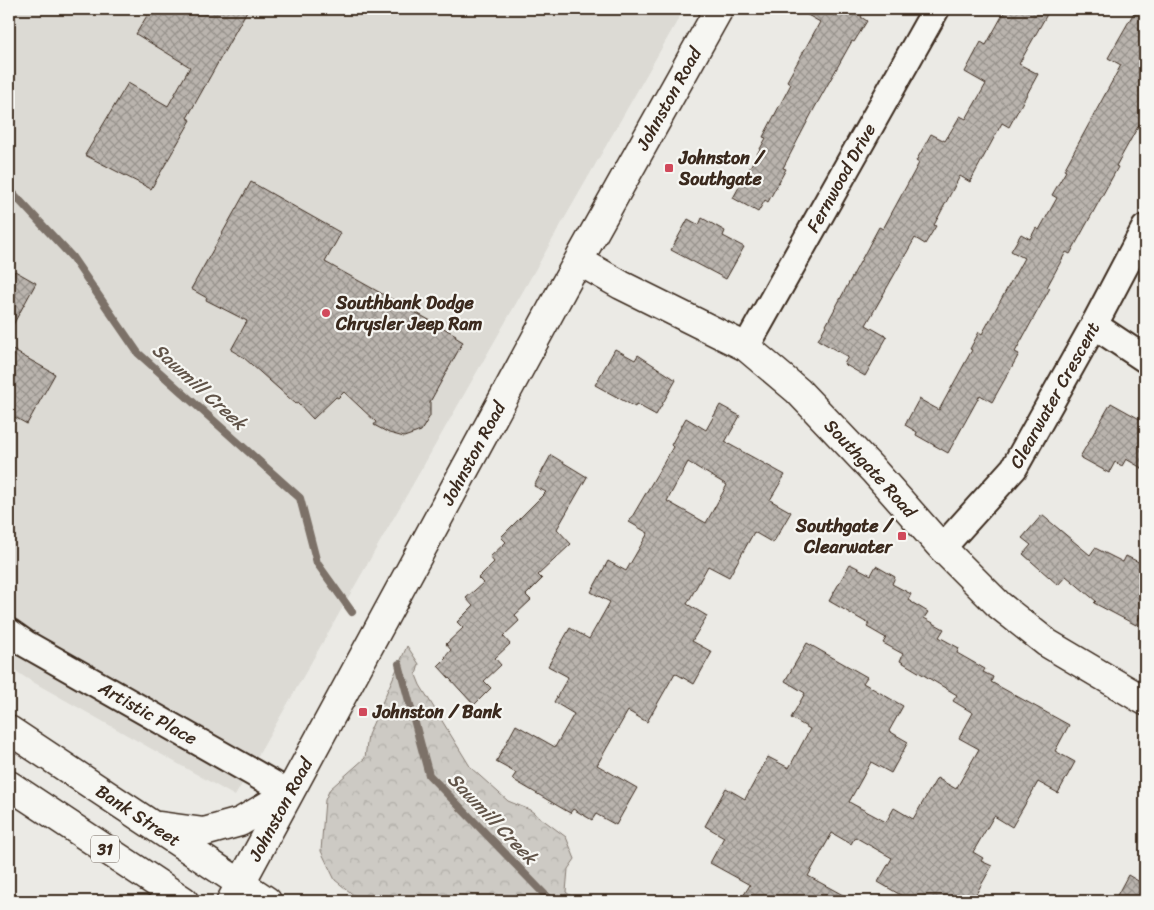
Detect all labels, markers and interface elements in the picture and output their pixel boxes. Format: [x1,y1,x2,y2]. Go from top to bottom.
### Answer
street label: Johnston Road [627,40,711,157]
street label: Fernwood Drive [797,117,885,239]
place label: Johnston / Southgate [678,142,766,195]
marker: Johnston / Southgate [663,162,675,174]
place label: Southbank Dodge Chrysler Jeep Ram [335,287,482,340]
marker: Southbank Dodge Chrysler Jeep Ram [320,307,332,319]
street label: Clearwater Crescent [1001,316,1109,475]
water label: Sawmill Creek [144,334,256,439]
street label: Johnston Road [432,394,515,512]
street label: Southgate Road [816,411,926,527]
place label: Southgate / Clearwater [795,510,895,563]
marker: Southgate / Clearwater [896,530,908,542]
street label: Artistic Place [92,672,203,754]
place label: Johnston / Bank [372,696,502,728]
marker: Johnston / Bank [357,706,369,718]
street label: Johnston Road [239,751,322,868]
water label: Sawmill Creek [439,764,546,873]
street label: Bank Street [89,776,187,856]
road number: 31 [91,836,119,862]

